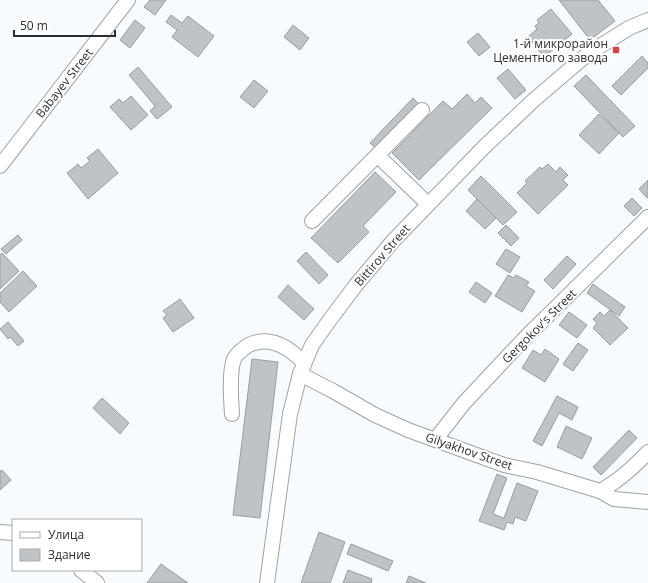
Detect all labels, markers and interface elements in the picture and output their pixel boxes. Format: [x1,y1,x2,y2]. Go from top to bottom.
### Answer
scale bar [14,12,115,38]
text: 50 m [20,17,48,34]
place label: 1-й микрорайон Цементного завода [493,35,608,66]
street label: Babayev Street [32,45,96,121]
marker: 1-й микрорайон Цементного завода [611,45,621,55]
street label: Bittirov Street [350,220,414,290]
street label: Gergokov's Street [498,285,580,367]
street label: Gilyakhov Street [423,428,515,474]
legend [12,519,142,571]
text: Улица [48,526,84,543]
text: Здание [48,546,91,563]

